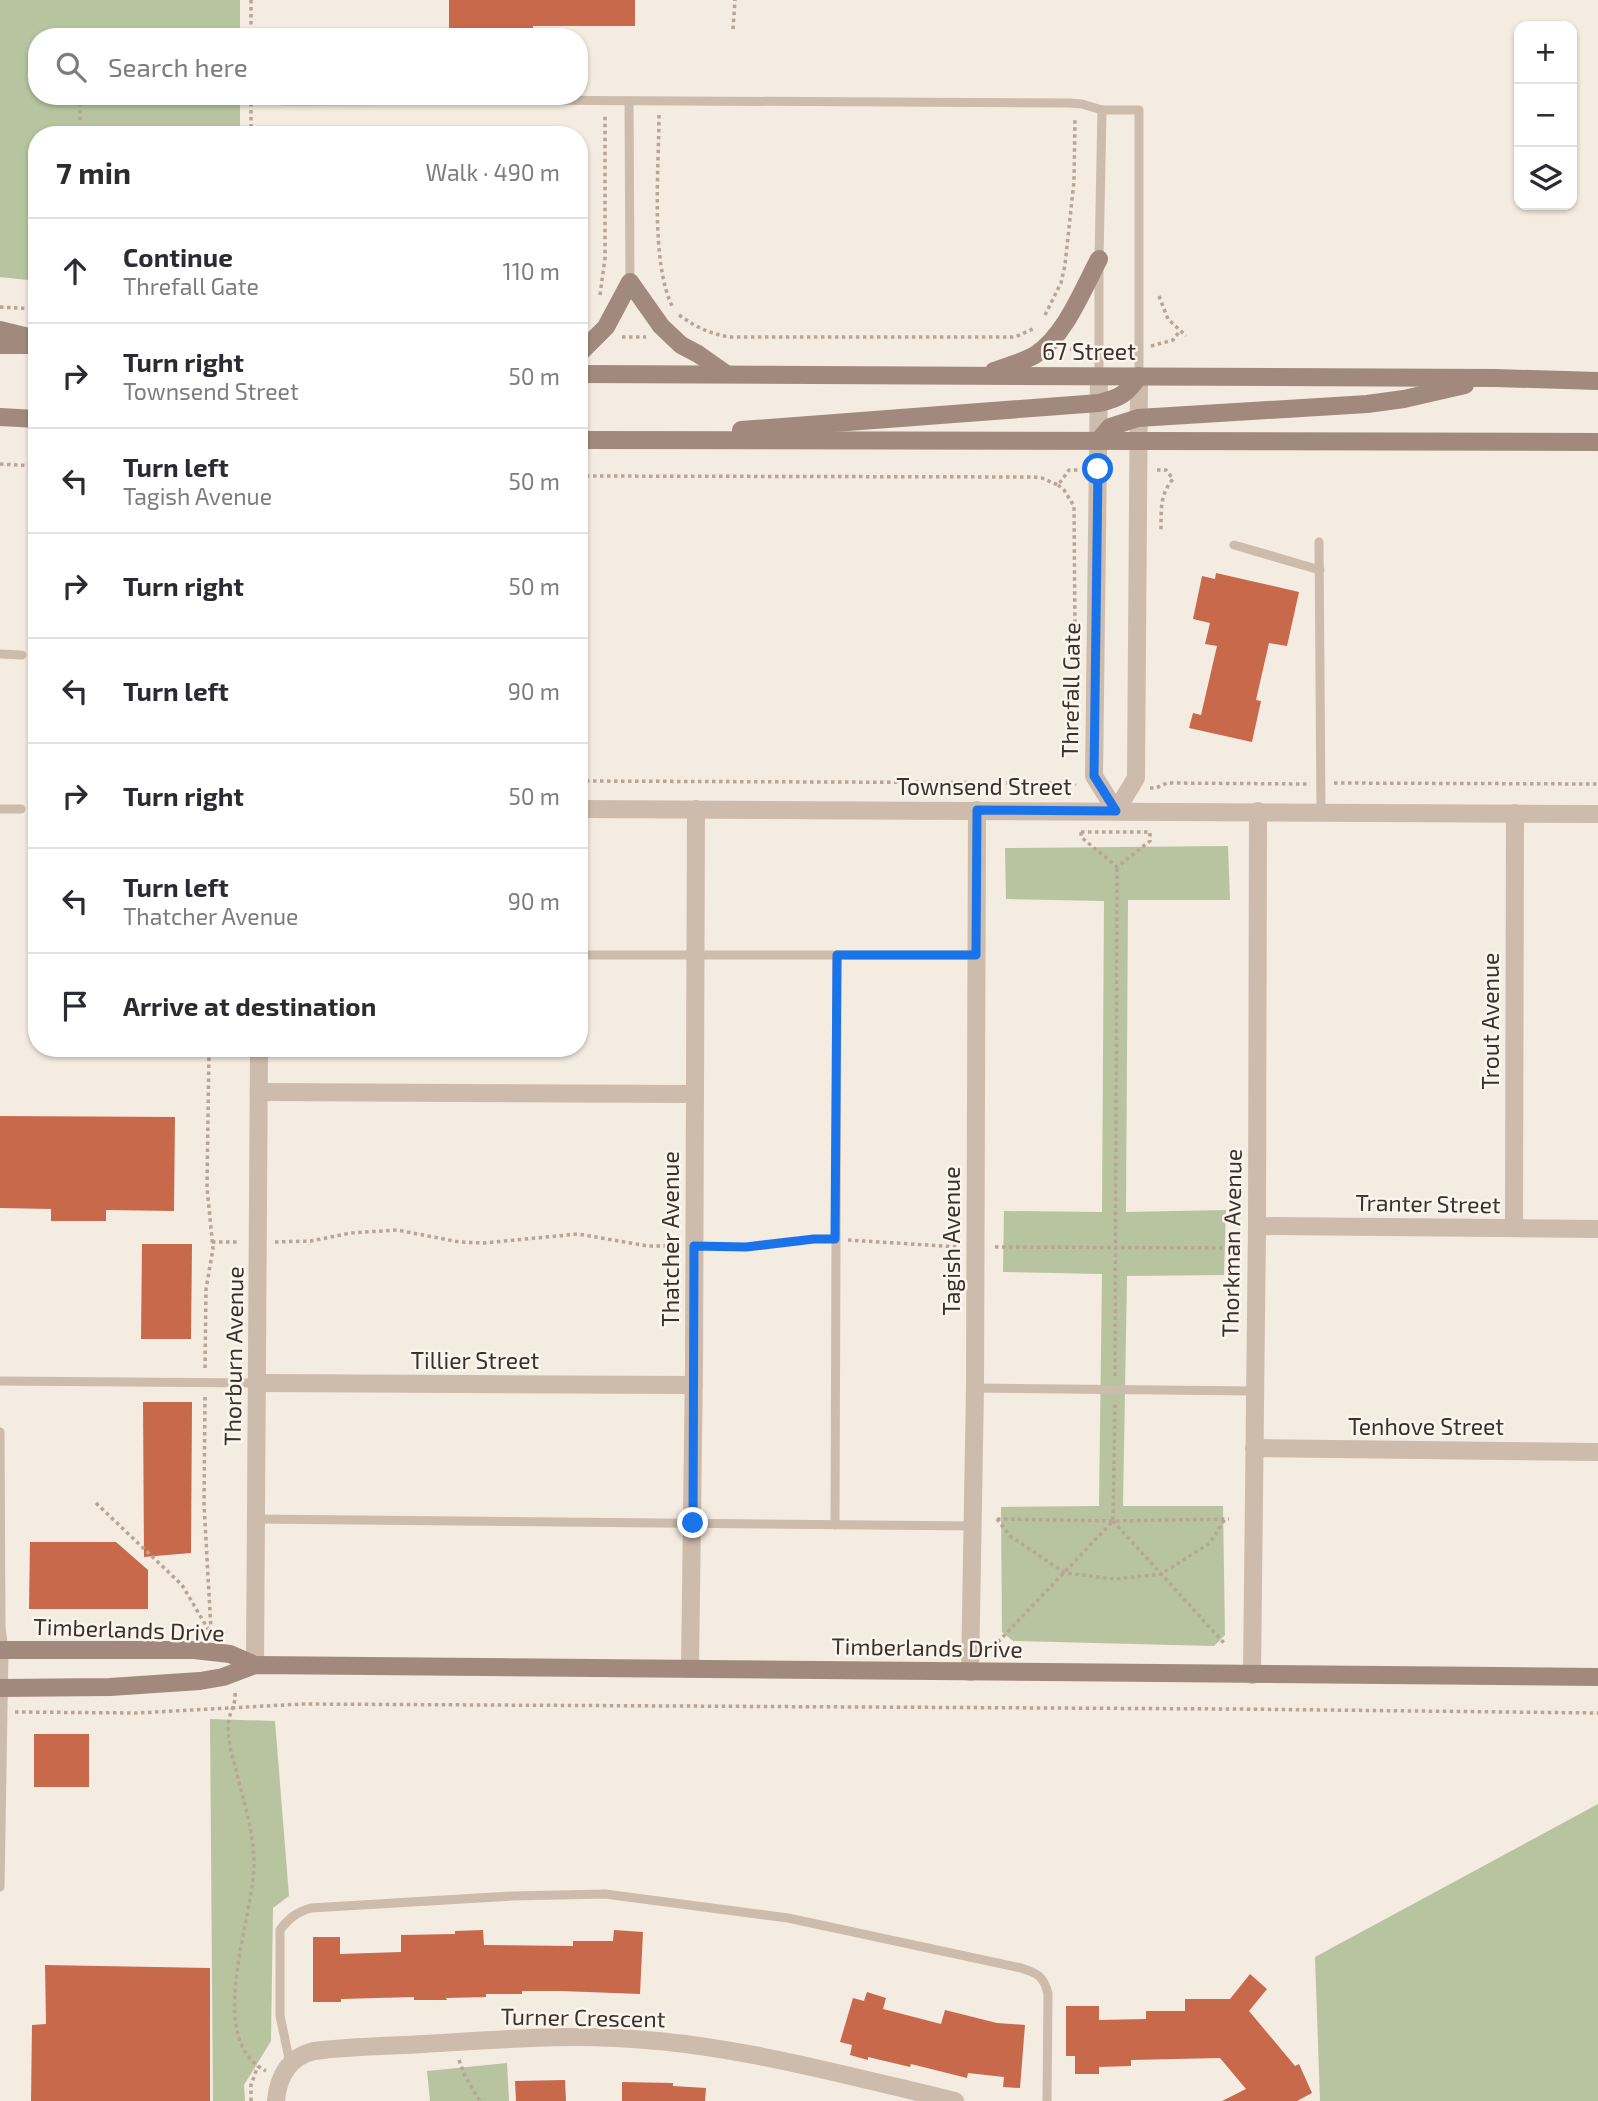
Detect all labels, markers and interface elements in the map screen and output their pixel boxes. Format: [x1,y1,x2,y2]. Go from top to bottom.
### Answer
map controls [1514,21,1577,210]
button: + [1514,21,1577,84]
search box [28,28,588,105]
icon: search [52,48,90,86]
text: Search here [108,51,248,82]
button: − [1514,84,1577,147]
button: layers [1514,147,1577,210]
text: 7 min [56,154,131,190]
text: Walk · 490 m [425,158,560,186]
text: Continue [123,241,233,272]
icon: ahead [56,252,94,290]
text: 110 m [503,257,560,285]
text: Threfall Gate [123,272,259,300]
street label: 67 Street [1042,337,1136,365]
text: Turn right [123,346,244,377]
icon: right [56,357,94,395]
text: 50 m [509,362,560,390]
text: Townsend Street [123,377,299,405]
text: Turn left [123,451,229,482]
route start [1082,453,1113,484]
icon: left [56,462,94,500]
text: 50 m [509,467,560,495]
text: Tagish Avenue [123,482,272,510]
icon: right [56,567,94,605]
text: Turn right [123,570,244,601]
text: 50 m [509,572,560,600]
street label: Threfall Gate [1055,622,1085,758]
icon: left [56,672,94,710]
text: Turn left [123,675,229,706]
text: 90 m [508,677,560,705]
street label: Townsend Street [896,772,1072,800]
icon: right [56,777,94,815]
text: Turn right [123,780,244,811]
text: 50 m [509,782,560,810]
text: Turn left [123,871,229,902]
icon: left [56,882,94,920]
text: 90 m [508,887,560,915]
text: Thatcher Avenue [123,902,298,930]
street label: Trout Avenue [1476,953,1504,1089]
icon: arrive [56,987,94,1025]
text: Arrive at destination [123,990,376,1021]
street label: Thorkman Avenue [1215,1149,1247,1337]
street label: Thatcher Avenue [656,1151,684,1327]
street label: Tagish Avenue [937,1166,965,1316]
street label: Tranter Street [1355,1188,1501,1218]
street label: Thorburn Avenue [217,1266,249,1446]
street label: Tillier Street [411,1346,540,1374]
street label: Tenhove Street [1348,1412,1504,1440]
route end [677,1507,708,1538]
street label: Timberlands Drive [33,1612,225,1646]
street label: Timberlands Drive [831,1631,1023,1663]
street label: Turner Crescent [500,2002,666,2032]

